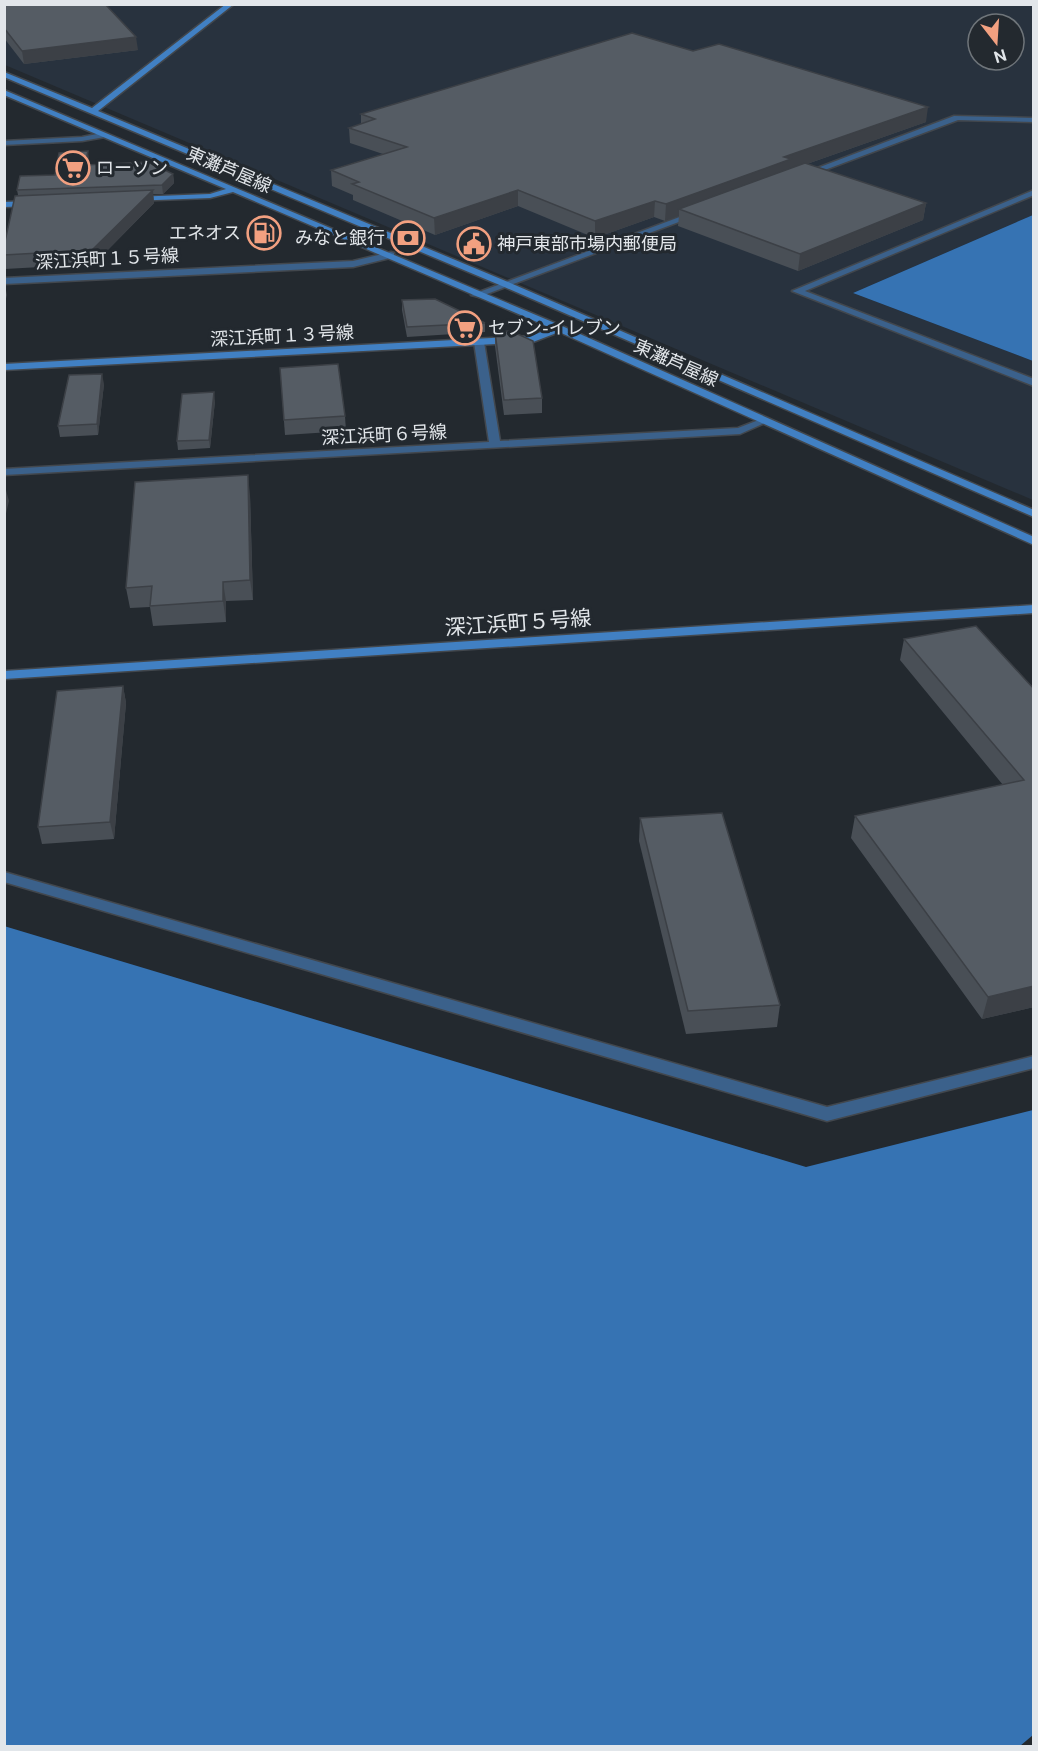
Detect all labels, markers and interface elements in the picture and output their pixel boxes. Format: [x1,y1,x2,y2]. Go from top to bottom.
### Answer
north arrow [966,12,1026,72]
text: N [991,45,1009,67]
street label: 東灘芦屋線 [184,142,275,197]
supermarket icon: ローソン [55,150,91,186]
place label: ローソン [96,157,168,178]
fuel station icon: エネオス [246,215,282,251]
bank icon: みなと銀行 [390,220,426,256]
place label: エネオス [169,222,241,243]
public building icon: 神戸東部市場内郵便局 [456,226,492,262]
place label: みなと銀行 [295,227,385,248]
place label: 神戸東部市場内郵便局 [497,233,677,254]
street label: 深江浜町１５号線 [35,244,179,273]
supermarket icon: セブン-イレブン [447,310,483,346]
place label: セブン-イレブン [488,317,621,338]
street label: 深江浜町１３号線 [210,321,354,350]
street label: 東灘芦屋線 [631,335,722,390]
street label: 深江浜町６号線 [321,421,447,448]
street label: 深江浜町５号線 [444,605,592,640]

